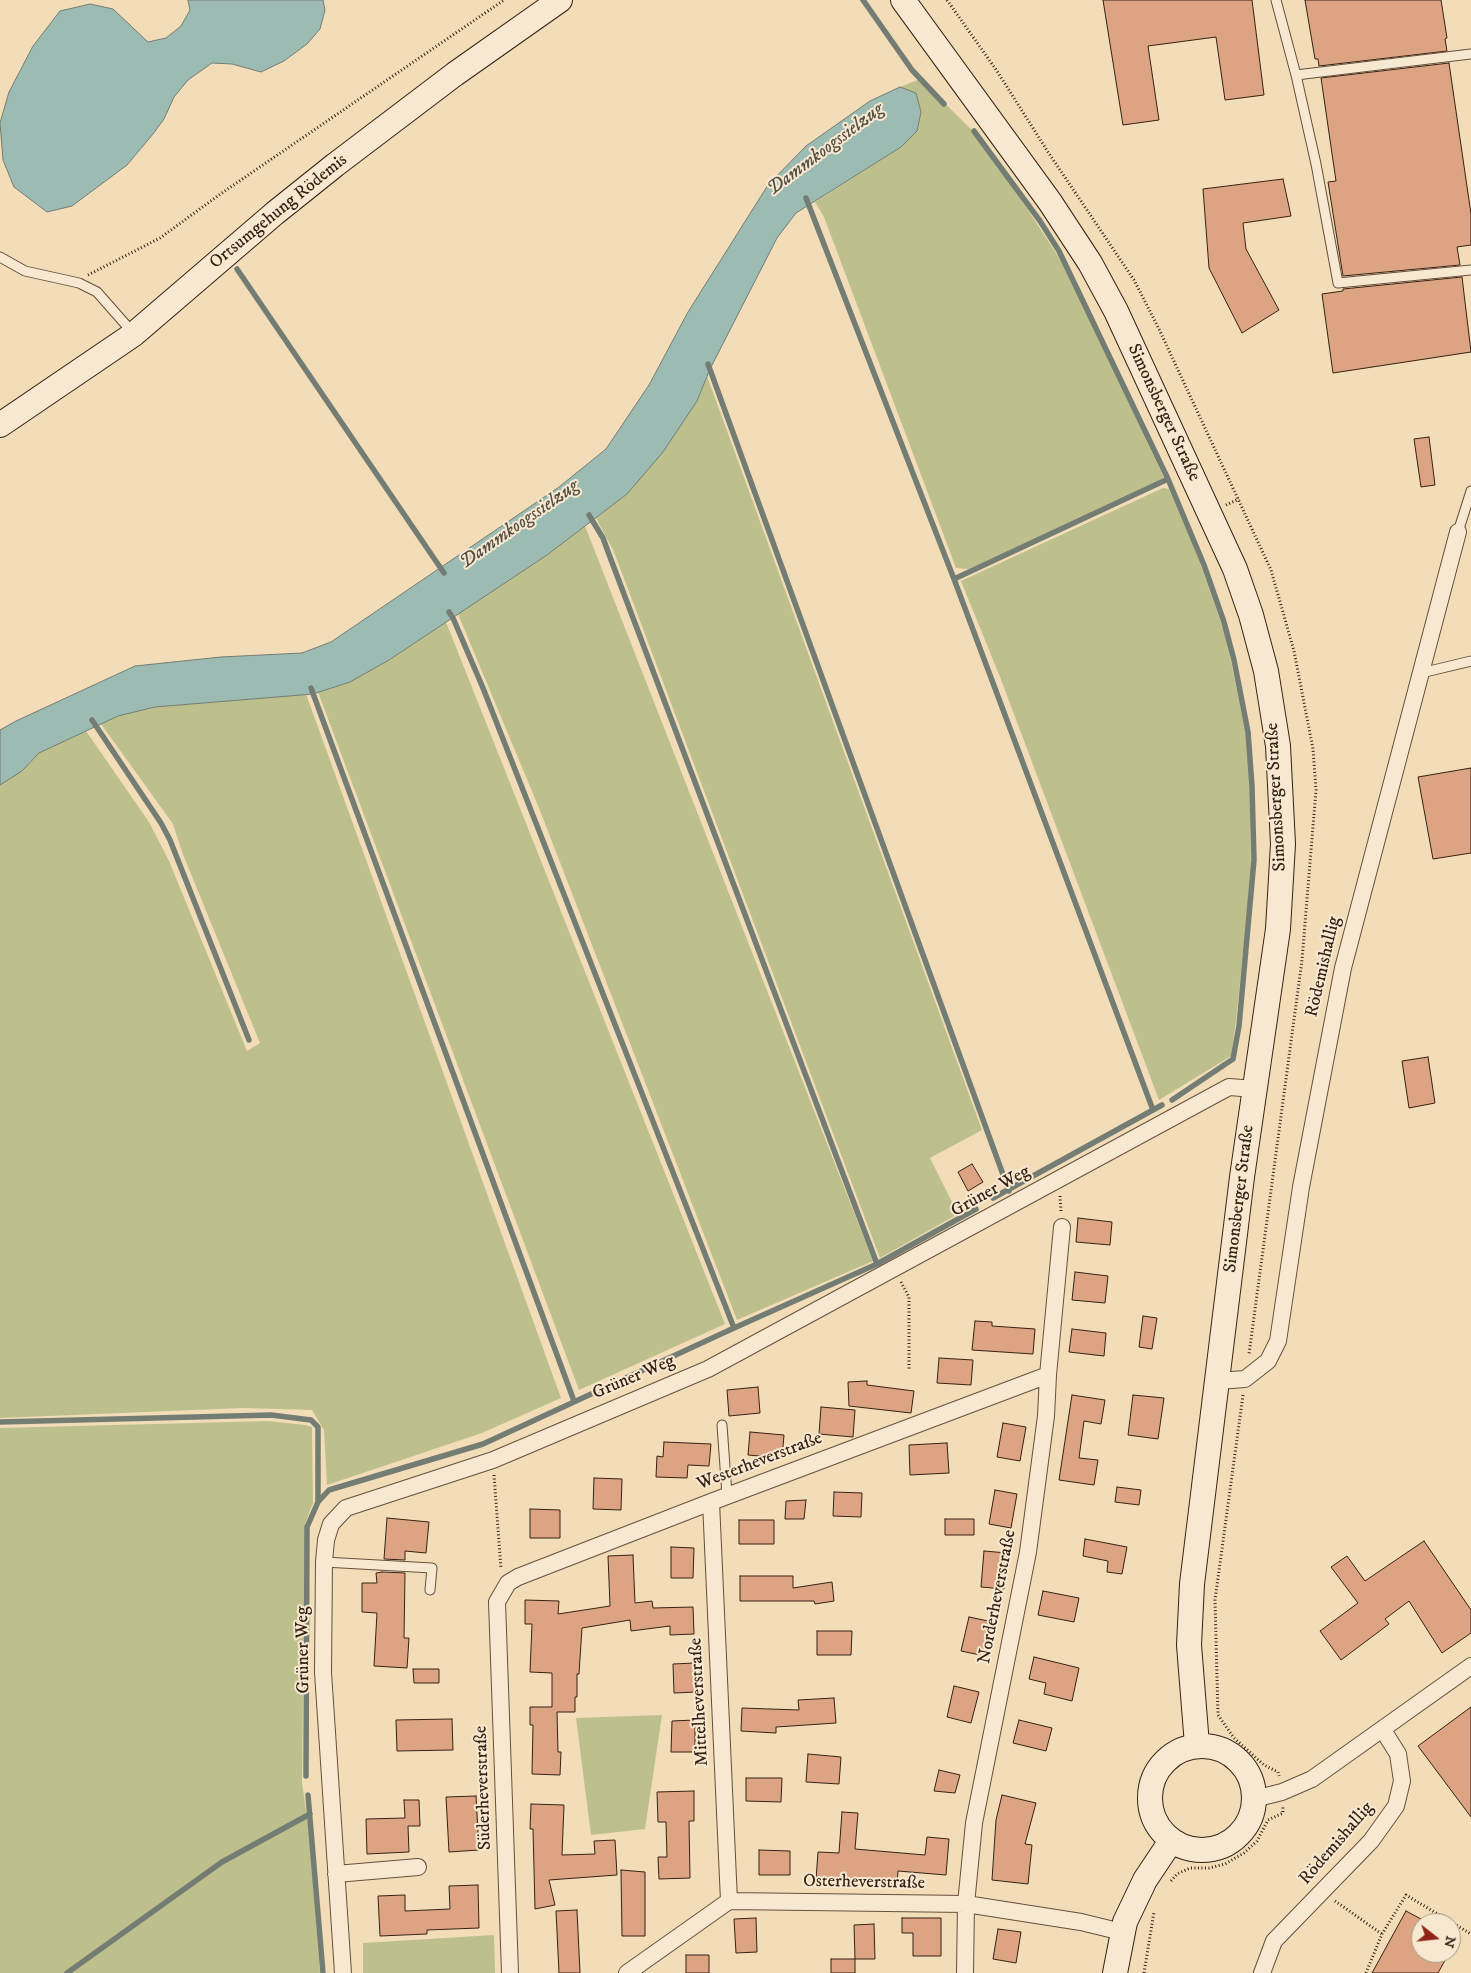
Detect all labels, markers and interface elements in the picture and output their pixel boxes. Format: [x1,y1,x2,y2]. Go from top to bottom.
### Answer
water label: Dammkoogssielzug [763,99,889,201]
street label: Ortsumgehung Rödemis [206,150,352,274]
street label: Simonsberger Straße [1122,341,1204,485]
water label: Dammkoogssielzug [456,475,584,575]
street label: Simonsberger Straße [1262,722,1292,872]
street label: Rödemishallig [1302,915,1346,1019]
street label: Simonsberger Straße [1220,1124,1260,1274]
street label: Grüner Weg [948,1161,1034,1223]
street label: Grüner Weg [590,1351,678,1405]
street label: Westerheverstraße [694,1428,826,1496]
street label: Norderheverstraße [974,1528,1022,1666]
street label: Grüner Weg [292,1606,316,1694]
street label: Mittelheverstraße [686,1637,714,1767]
street label: Süderheverstraße [471,1725,497,1851]
street label: Rödemishallig [1295,1798,1379,1890]
street label: Osterheverstraße [803,1871,925,1895]
north arrow [1411,1913,1461,1963]
text: N [1439,1934,1460,1950]

